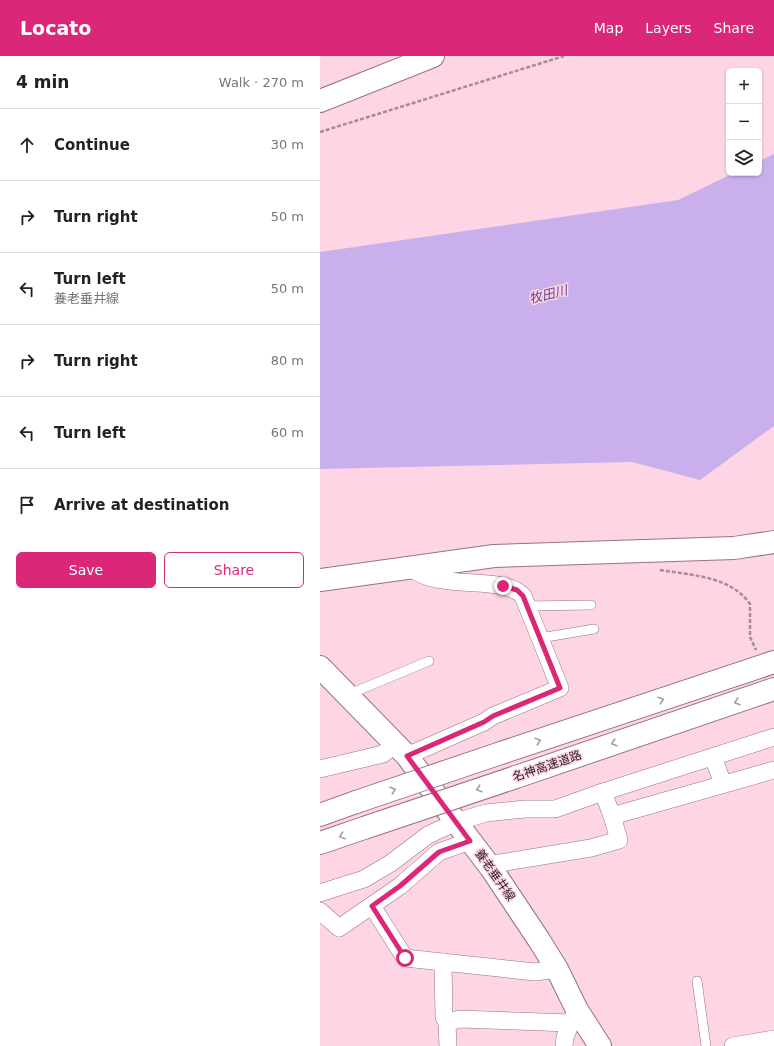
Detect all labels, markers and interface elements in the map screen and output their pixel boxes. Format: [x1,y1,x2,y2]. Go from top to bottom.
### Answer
text: Locato [20,17,91,39]
text: Map [594,20,623,36]
text: Layers [645,20,692,36]
text: Share [714,20,754,36]
map controls [726,68,762,176]
button: + [726,68,762,104]
text: 4 min [16,72,69,92]
text: Walk · 270 m [219,75,304,90]
button: − [726,104,762,140]
icon: ahead [16,134,38,156]
text: Continue [54,136,130,154]
text: 30 m [271,137,304,152]
button: layers [726,140,762,176]
icon: right [16,206,38,228]
text: Turn right [54,208,138,226]
text: 50 m [271,209,304,224]
text: Turn left [54,270,126,288]
icon: left [16,278,38,300]
text: 50 m [271,281,304,296]
water label: 牧田川 [527,282,571,306]
text: 養老垂井線 [54,291,119,306]
icon: right [16,350,38,372]
text: Turn right [54,352,138,370]
text: 80 m [271,353,304,368]
icon: left [16,422,38,444]
text: Turn left [54,424,126,442]
text: 60 m [271,425,304,440]
icon: arrive [16,494,38,516]
text: Arrive at destination [54,496,229,514]
button: Save [16,552,156,588]
button: Share [164,552,304,588]
route end [494,577,512,595]
one-way arrow [658,696,665,705]
one-way arrow [734,697,741,705]
one-way arrow [534,737,541,746]
one-way arrow [611,739,618,747]
street label: 名神高速道路 [511,748,583,784]
one-way arrow [476,785,483,793]
one-way arrow [389,786,396,795]
one-way arrow [339,831,346,839]
street label: 養老垂井線 [472,846,518,904]
route start [396,949,414,967]

